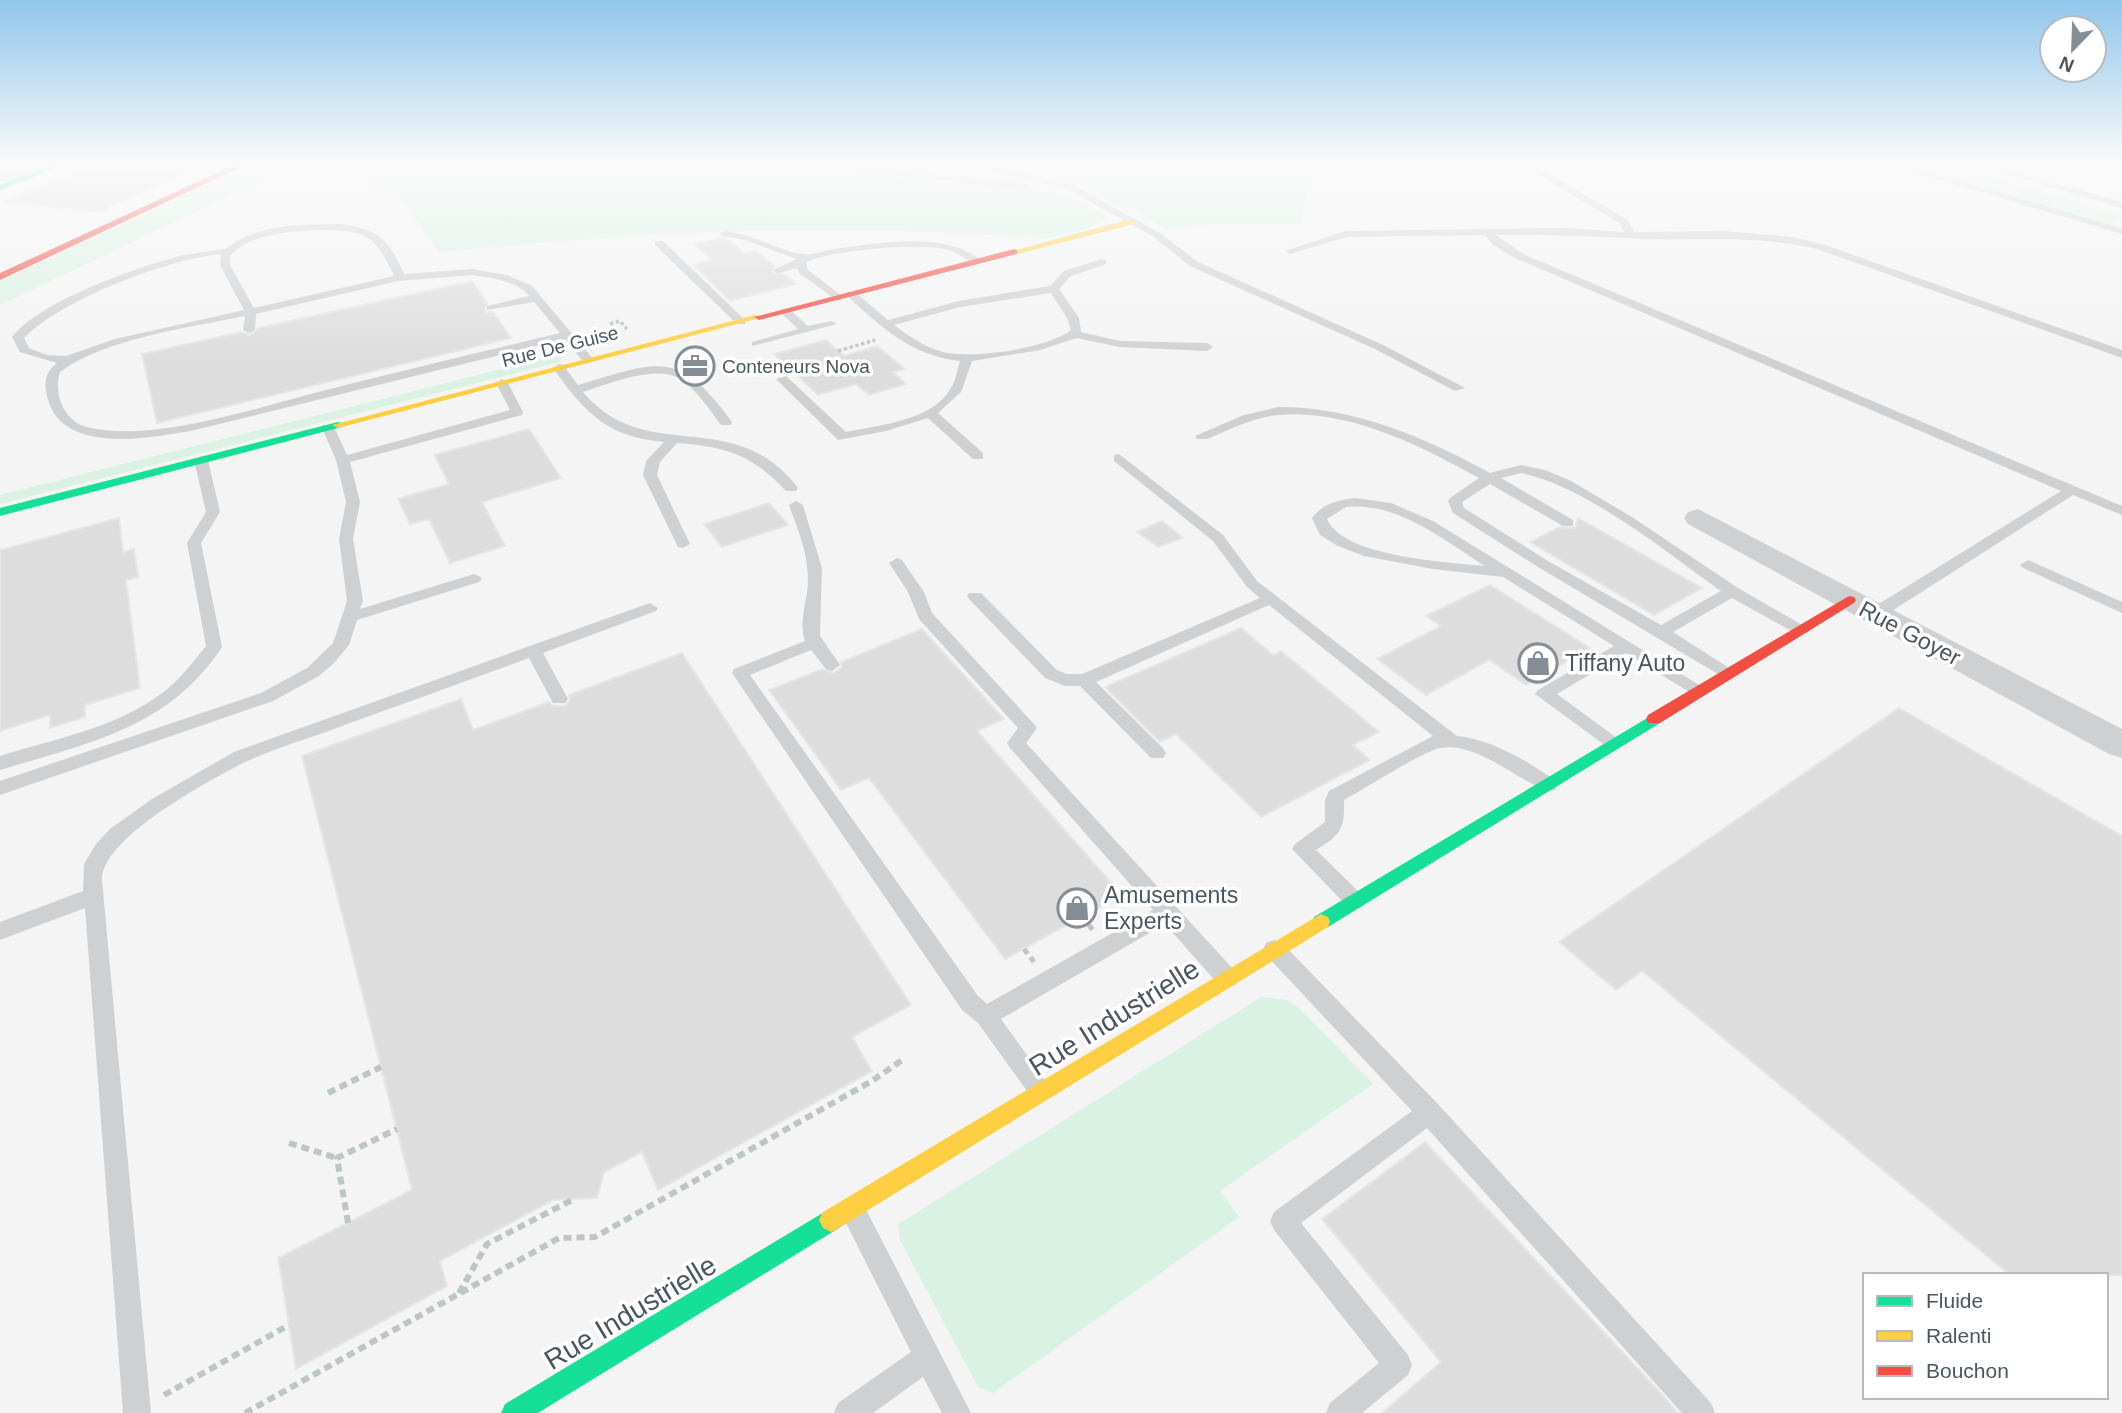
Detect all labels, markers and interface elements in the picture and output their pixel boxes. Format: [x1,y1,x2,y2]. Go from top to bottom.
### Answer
north arrow [2038,14,2108,84]
text: N [2056,52,2077,77]
street label: Rue De Guise [500,322,621,371]
office icon: Conteneurs Nova [674,345,716,387]
place label: Conteneurs Nova [722,356,870,377]
street label: Rue Goyer [1855,595,1966,671]
shop icon: Tiffany Auto [1517,642,1559,684]
place label: Tiffany Auto [1565,650,1685,676]
place label: Amusements Experts [1104,882,1238,934]
shop icon: Amusements Experts [1056,887,1098,929]
street label: Rue Industrielle [1024,953,1205,1082]
street label: Rue Industrielle [539,1249,722,1376]
legend [1863,1273,2108,1399]
text: Fluide [1926,1289,1983,1312]
text: Ralenti [1926,1324,1991,1347]
text: Bouchon [1926,1359,2009,1382]

